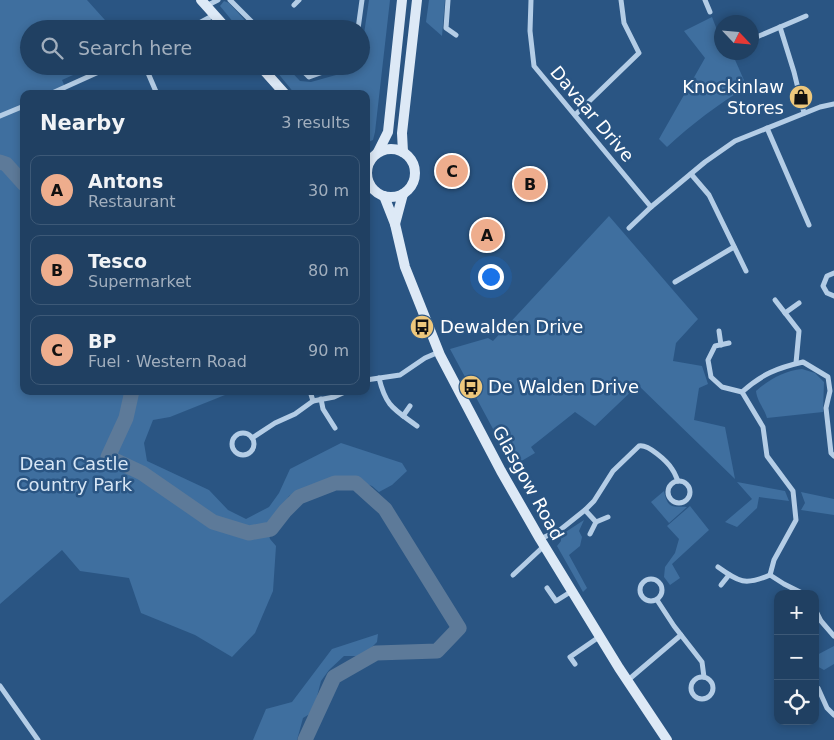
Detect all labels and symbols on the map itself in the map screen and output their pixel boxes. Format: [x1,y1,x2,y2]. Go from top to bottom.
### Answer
north arrow [714,15,759,60]
street label: Davaar Drive [546,61,639,166]
place label: Knockinlaw Stores [682,76,784,118]
shop icon: Knockinlaw Stores [788,84,814,110]
pin: C [436,152,468,190]
pin: B [514,165,546,203]
pin: A [471,216,503,254]
your location [478,264,504,290]
bus stop icon: Dewalden Drive [409,314,435,340]
place label: Dewalden Drive [440,316,583,337]
bus stop icon: De Walden Drive [458,374,484,400]
place label: De Walden Drive [488,376,639,397]
street label: Glasgow Road [488,422,569,544]
park label: Dean Castle Country Park [16,453,133,495]

